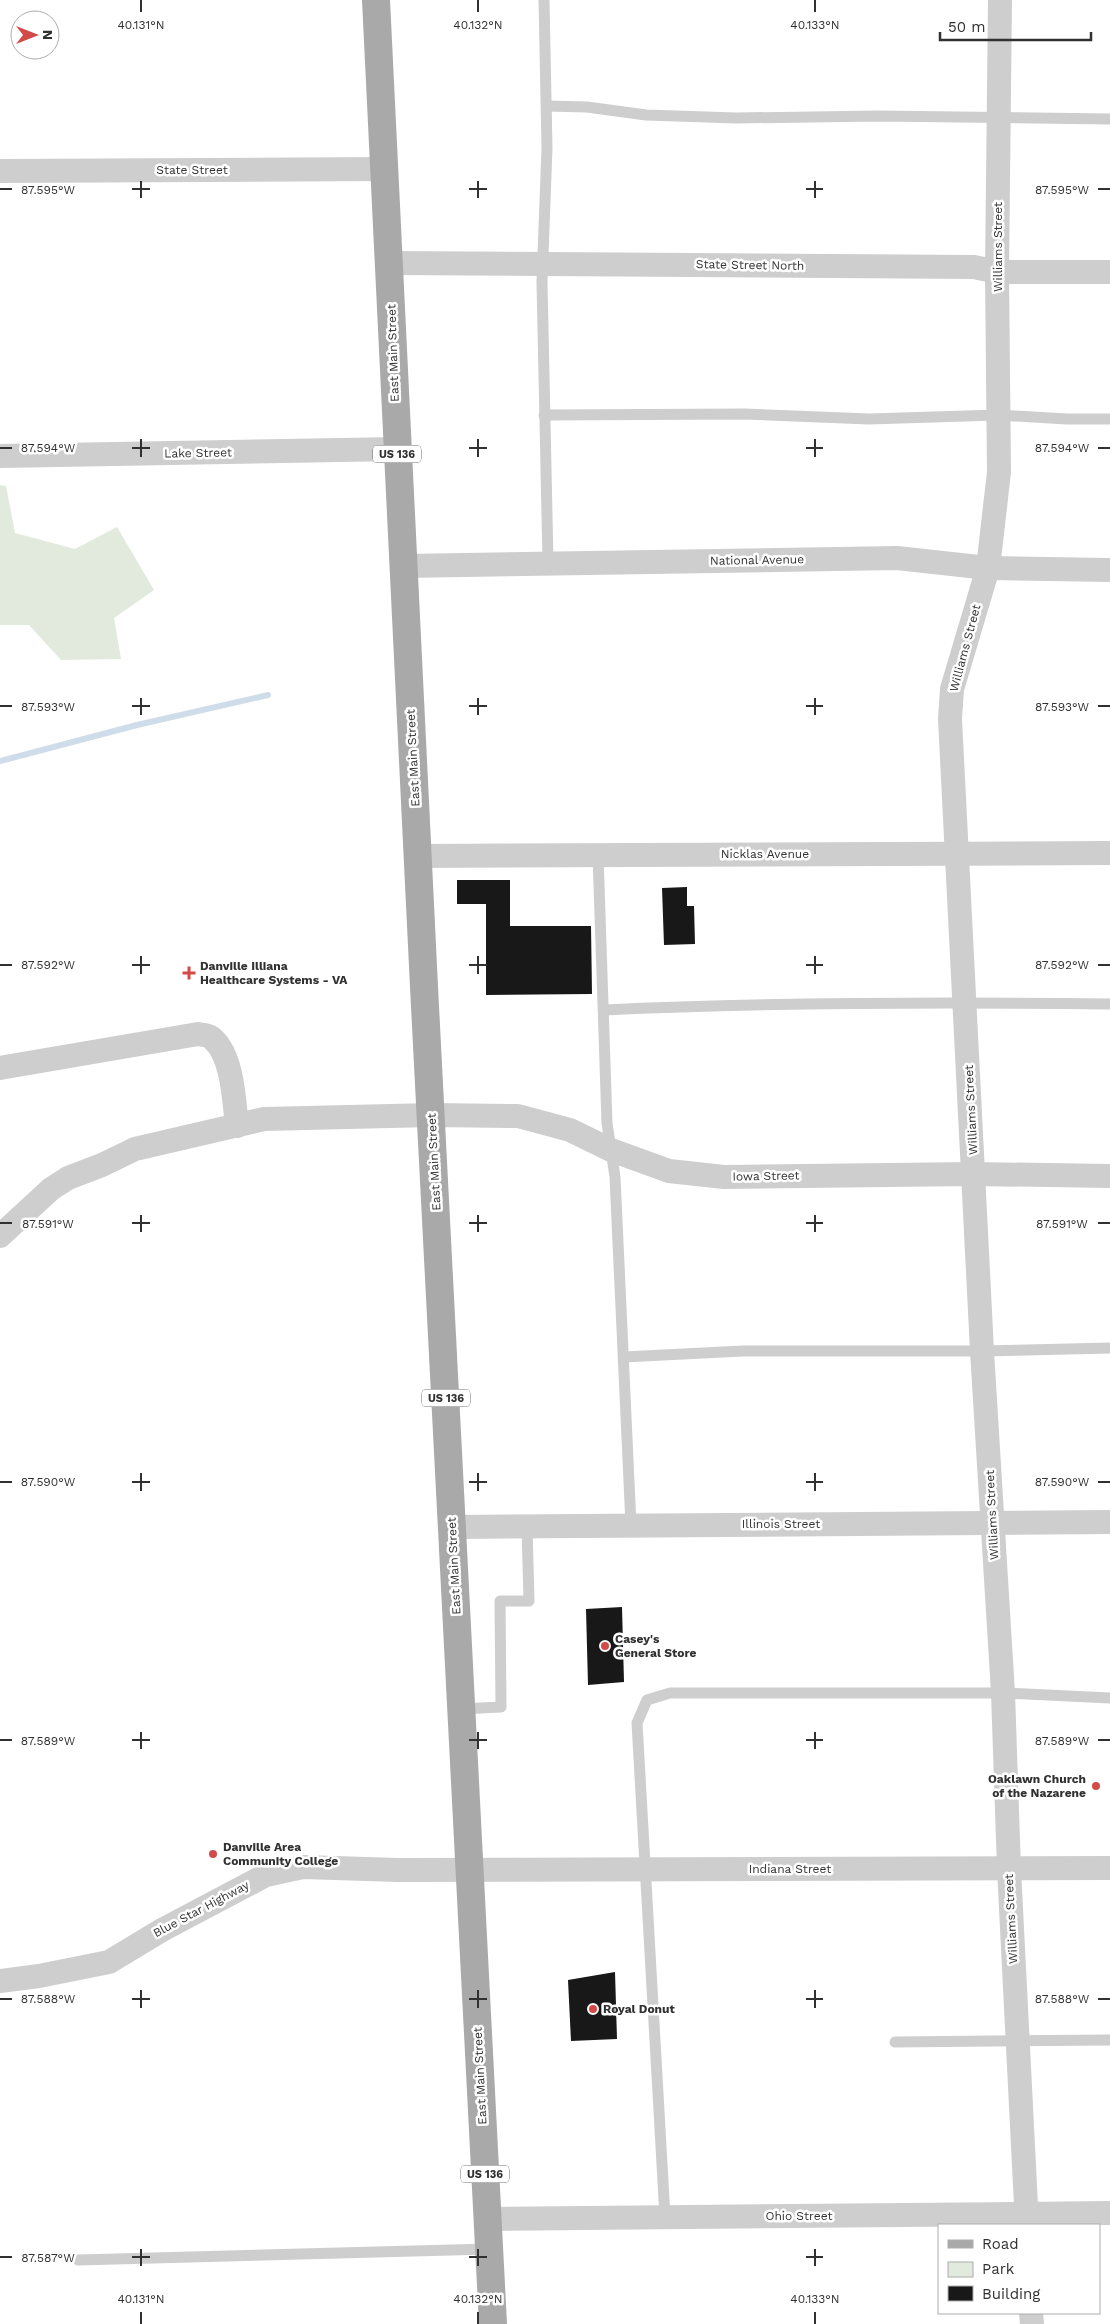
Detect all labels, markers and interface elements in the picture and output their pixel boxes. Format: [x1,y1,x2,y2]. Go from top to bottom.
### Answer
north arrow [10,10,60,60]
scale bar [940,10,1091,42]
text: 40.131°N [118,18,164,32]
text: 40.132°N [453,18,503,32]
text: 40.133°N [790,18,840,32]
text: 50 m [948,18,985,36]
text: N [40,30,56,40]
street label: State Street [156,163,228,177]
text: 87.595°W [21,183,76,197]
text: 87.595°W [1035,183,1090,197]
street label: Williams Street [991,202,1005,292]
street label: State Street North [696,257,804,273]
street label: East Main Street [384,304,402,402]
text: 87.594°W [21,441,76,455]
text: 87.594°W [1035,441,1090,455]
street label: Lake Street [164,445,232,461]
road number: US 136 [373,446,421,462]
street label: National Avenue [710,552,804,568]
street label: Williams Street [947,603,983,693]
text: 87.593°W [21,700,75,714]
text: 87.593°W [1035,700,1089,714]
street label: East Main Street [403,709,423,807]
street label: Nicklas Avenue [721,847,809,861]
text: 87.592°W [21,958,76,972]
text: 87.592°W [1035,958,1090,972]
place label: Danville Illiana Healthcare Systems - VA [200,959,348,987]
marker: Danville Illiana Healthcare Systems - VA [182,966,196,980]
street label: Williams Street [962,1065,980,1155]
street label: East Main Street [424,1113,444,1211]
street label: Iowa Street [732,1168,800,1184]
text: 87.591°W [22,1217,74,1231]
text: 87.591°W [1036,1217,1088,1231]
road number: US 136 [422,1390,470,1406]
street label: Williams Street [983,1470,1001,1560]
text: 87.590°W [21,1475,76,1489]
text: 87.590°W [1035,1475,1090,1489]
street label: East Main Street [444,1517,464,1615]
street label: Illinois Street [742,1517,820,1531]
place label: Casey's General Store [615,1632,696,1660]
marker: Casey's General Store [599,1640,611,1652]
text: 87.589°W [21,1734,76,1748]
text: 87.589°W [1035,1734,1090,1748]
place label: Oaklawn Church of the Nazarene [988,1772,1086,1800]
marker: Oaklawn Church of the Nazarene [1090,1780,1102,1792]
place label: Danville Area Community College [223,1840,338,1868]
marker: Danville Area Community College [207,1848,219,1860]
street label: Indiana Street [749,1862,831,1876]
street label: Williams Street [1002,1874,1020,1964]
street label: Blue Star Highway [151,1877,252,1940]
text: 87.588°W [21,1992,76,2006]
text: 87.588°W [1035,1992,1090,2006]
place label: Royal Donut [603,2002,675,2016]
marker: Royal Donut [587,2003,599,2015]
street label: East Main Street [470,2027,490,2125]
road number: US 136 [461,2166,509,2182]
street label: Ohio Street [766,2209,832,2223]
legend [938,2224,1100,2314]
text: Road [982,2235,1019,2253]
text: 87.587°W [21,2251,75,2265]
text: Park [982,2260,1015,2278]
text: Building [982,2285,1040,2303]
text: 40.131°N [118,2292,164,2306]
text: 40.132°N [453,2292,503,2306]
text: 40.133°N [790,2292,840,2306]

